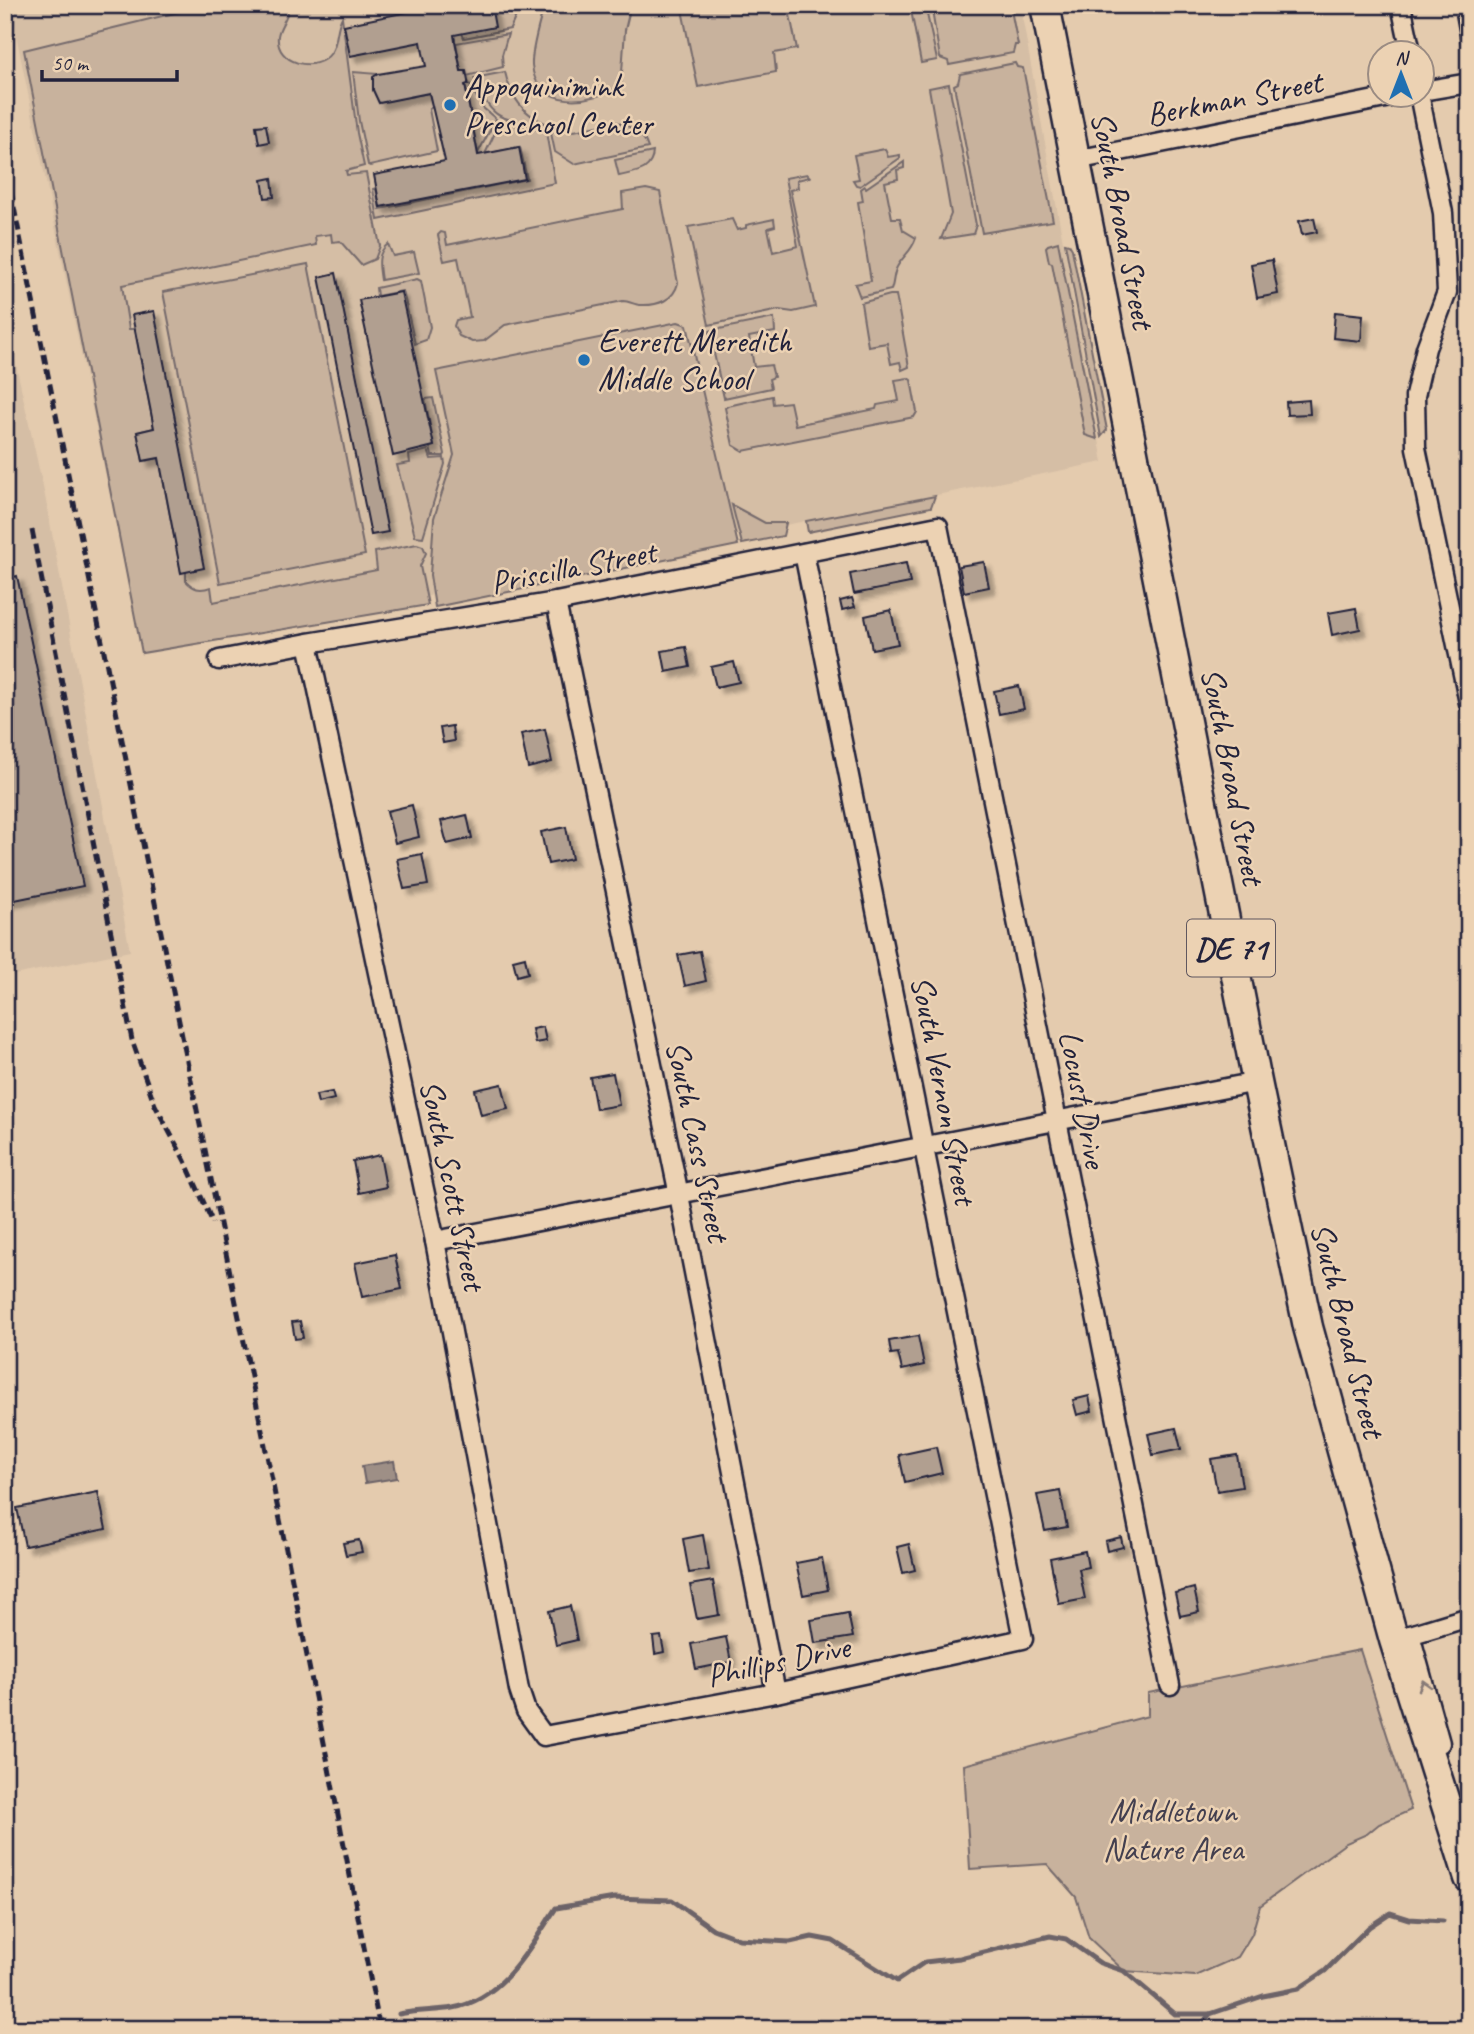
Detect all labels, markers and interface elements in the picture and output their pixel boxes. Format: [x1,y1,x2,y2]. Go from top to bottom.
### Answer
scale bar [42,38,177,82]
north arrow [1366,38,1436,108]
text: N [1395,46,1410,70]
text: 50 m [52,50,90,76]
street label: Berkman Street [1143,60,1328,136]
place label: Appoquinimink Preschool Center [464,65,654,145]
marker: Appoquinimink Preschool Center [442,97,458,113]
street label: South Broad Street [1081,108,1165,335]
place label: Everett Meredith Middle School [598,320,793,400]
marker: Everett Meredith Middle School [576,352,592,368]
street label: Priscilla Street [487,530,662,604]
street label: South Broad Street [1191,664,1275,891]
road number: DE 71 [1187,919,1275,976]
street label: South Vernon Street [901,972,987,1211]
street label: Locust Drive [1049,1027,1117,1173]
street label: South Cass Street [656,1037,740,1248]
street label: South Scott Street [410,1076,496,1297]
street label: South Broad Street [1301,1218,1396,1445]
street label: Phillips Drive [703,1625,855,1697]
one-way arrow [1418,1679,1432,1691]
park label: Middletown Nature Area [1103,1790,1245,1870]

